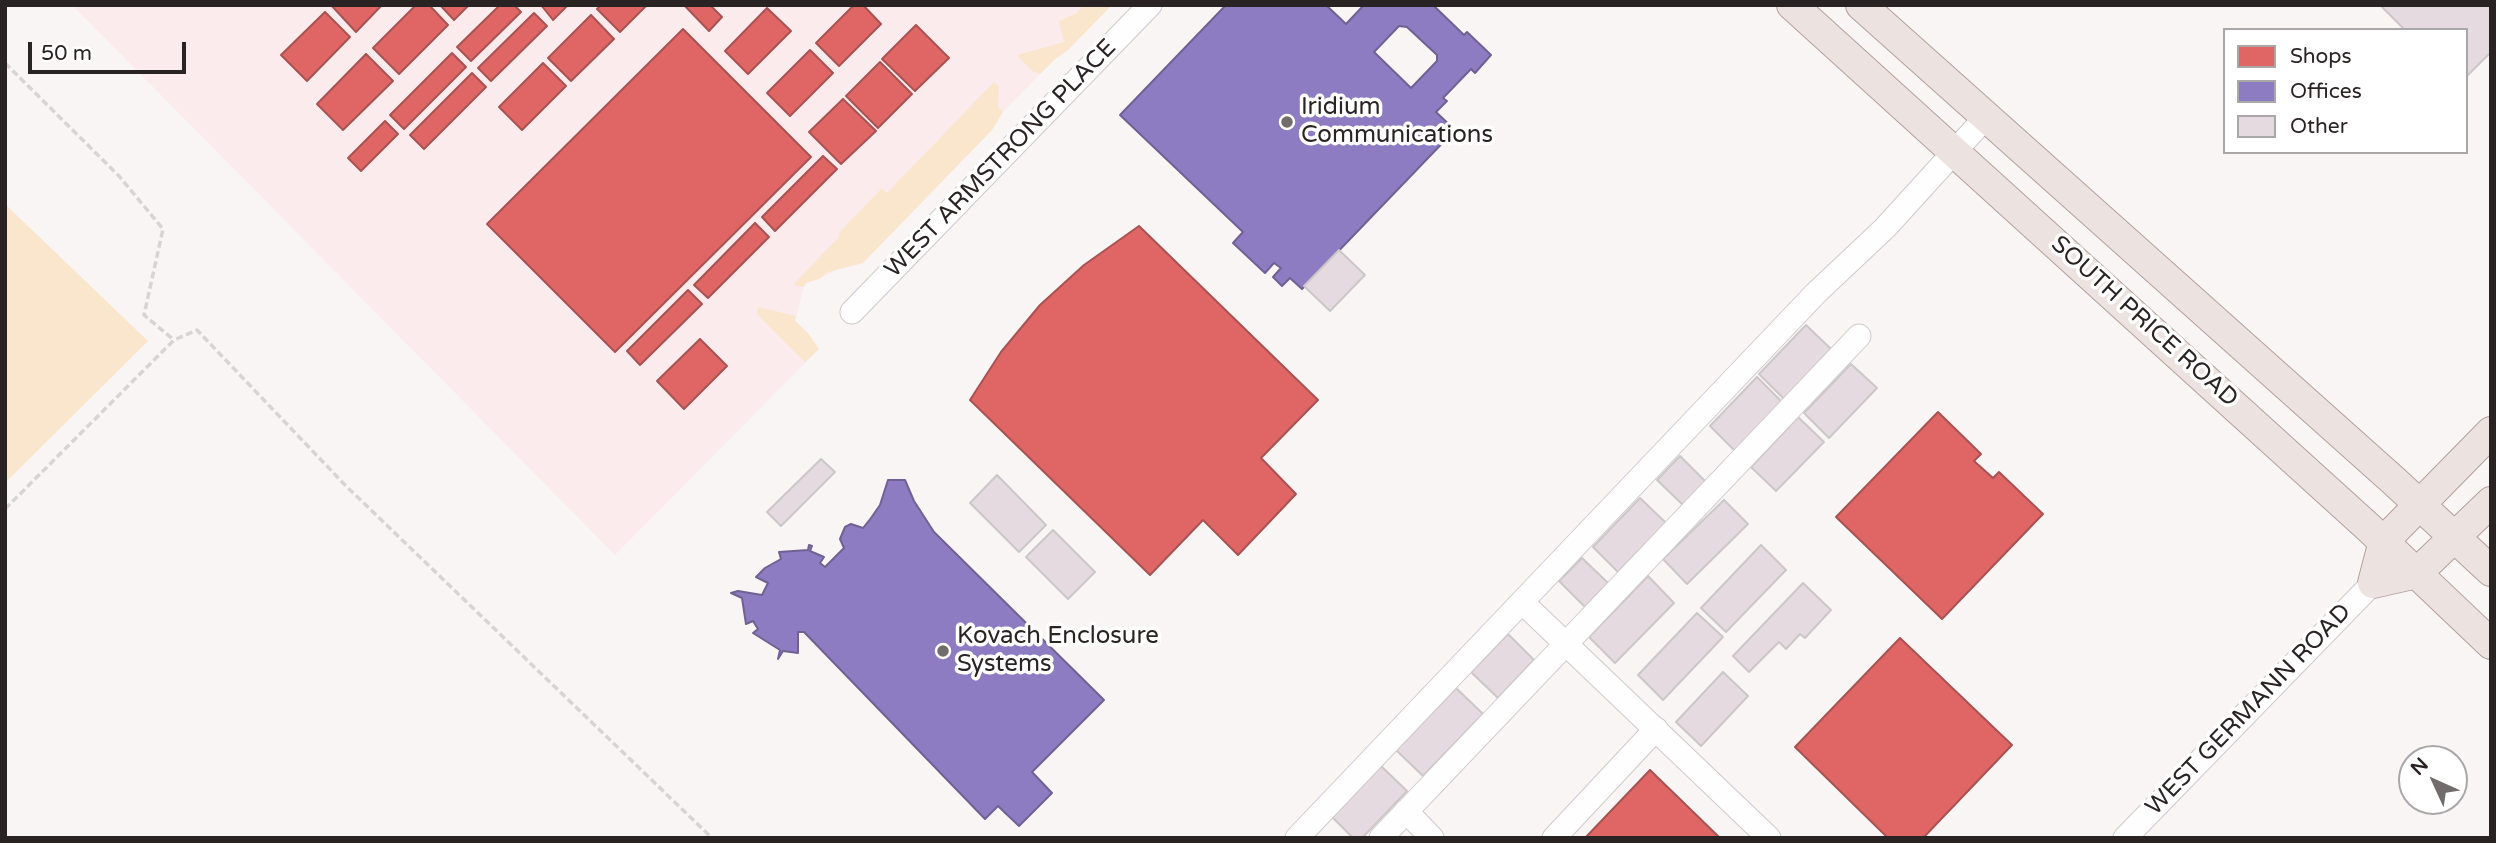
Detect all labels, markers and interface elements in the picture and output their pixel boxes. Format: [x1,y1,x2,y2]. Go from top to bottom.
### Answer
scale bar [32,28,189,72]
legend [2223,28,2468,154]
street label: WEST ARMSTRONG PLACE [879,34,1123,284]
text: 50 m [41,41,92,66]
text: Shops [2290,44,2352,69]
text: Offices [2290,79,2362,104]
place label: Iridium Communications [1301,94,1493,150]
marker: Iridium Communications [1279,114,1295,130]
text: Other [2290,114,2348,139]
street label: SOUTH PRICE ROAD [2044,230,2244,414]
street label: WEST GERMANN ROAD [2140,598,2358,822]
place label: Kovach Enclosure Systems [957,623,1159,679]
marker: Kovach Enclosure Systems [935,643,951,659]
north arrow [2398,745,2468,815]
text: N [2406,753,2433,780]

